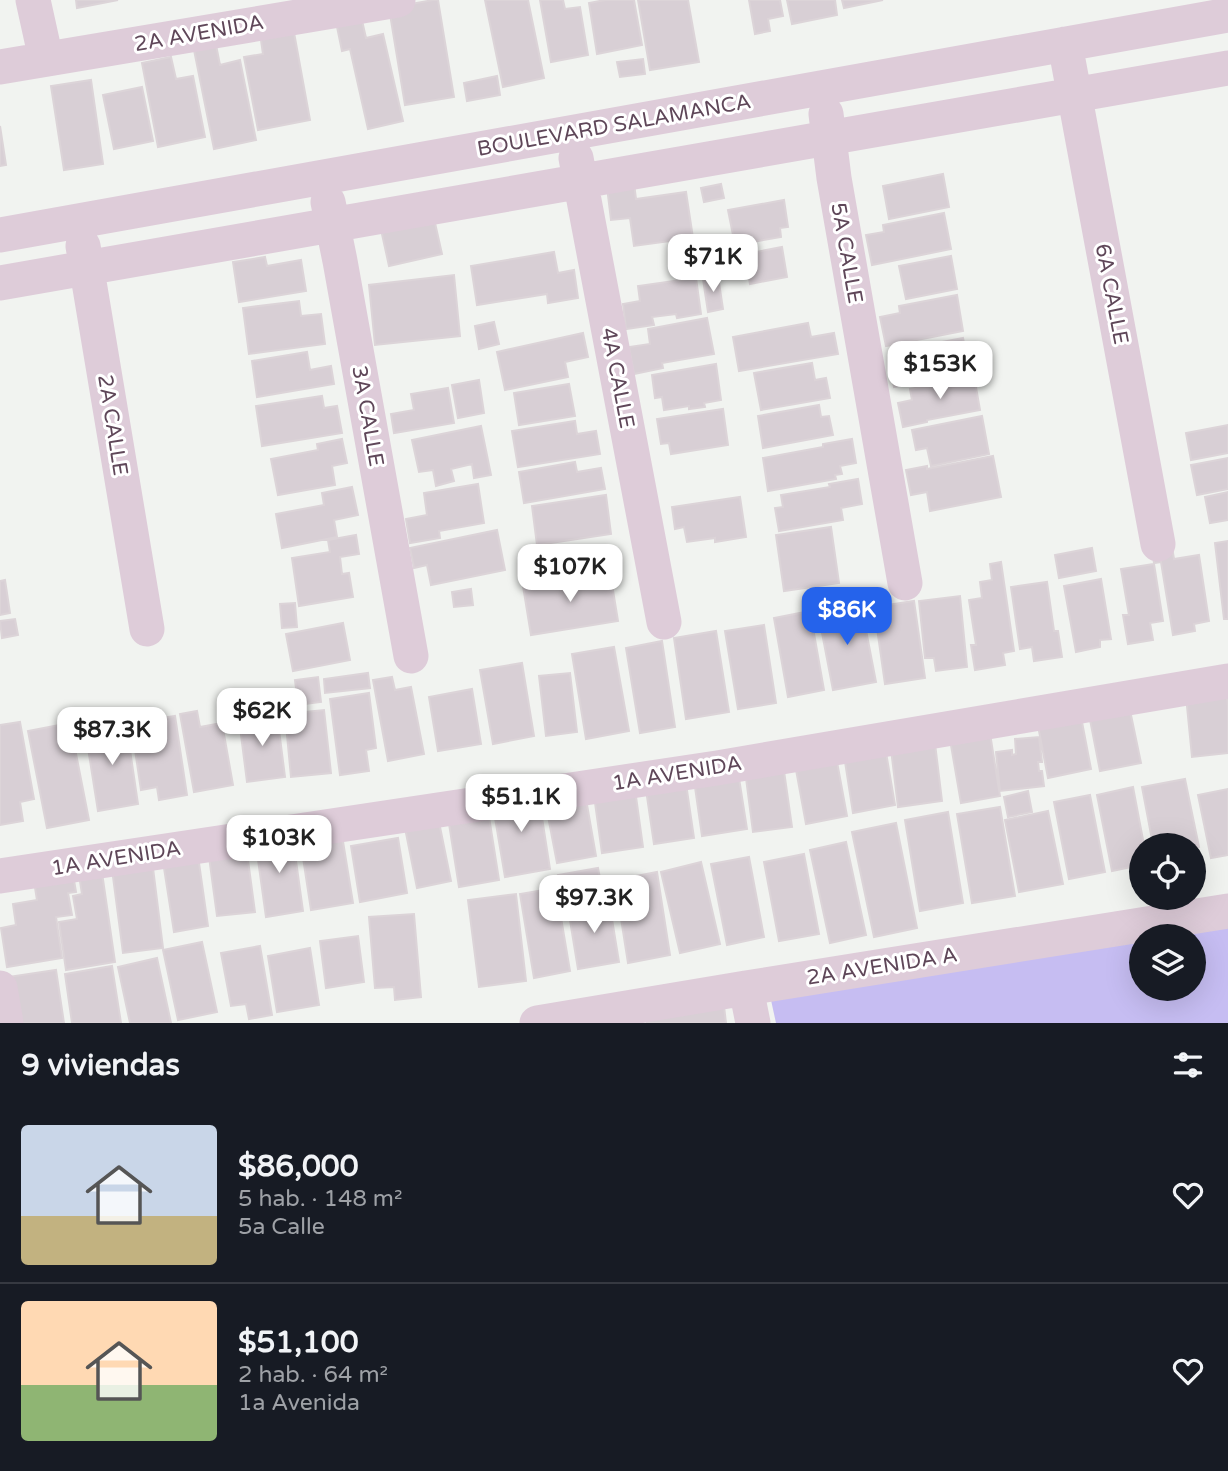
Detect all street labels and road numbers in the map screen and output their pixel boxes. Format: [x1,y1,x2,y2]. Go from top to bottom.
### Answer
street label: 2A AVENIDA [132,10,266,57]
street label: BOULEVARD SALAMANCA [475,89,753,162]
street label: 5A CALLE [825,201,868,306]
street label: 6A CALLE [1089,242,1134,347]
street label: 4A CALLE [595,326,640,431]
street label: 3A CALLE [346,364,389,469]
street label: 2A CALLE [92,373,133,477]
street label: 1A AVENIDA [610,751,744,796]
street label: 1A AVENIDA [49,836,183,881]
street label: 2A AVENIDA A [805,942,959,991]

